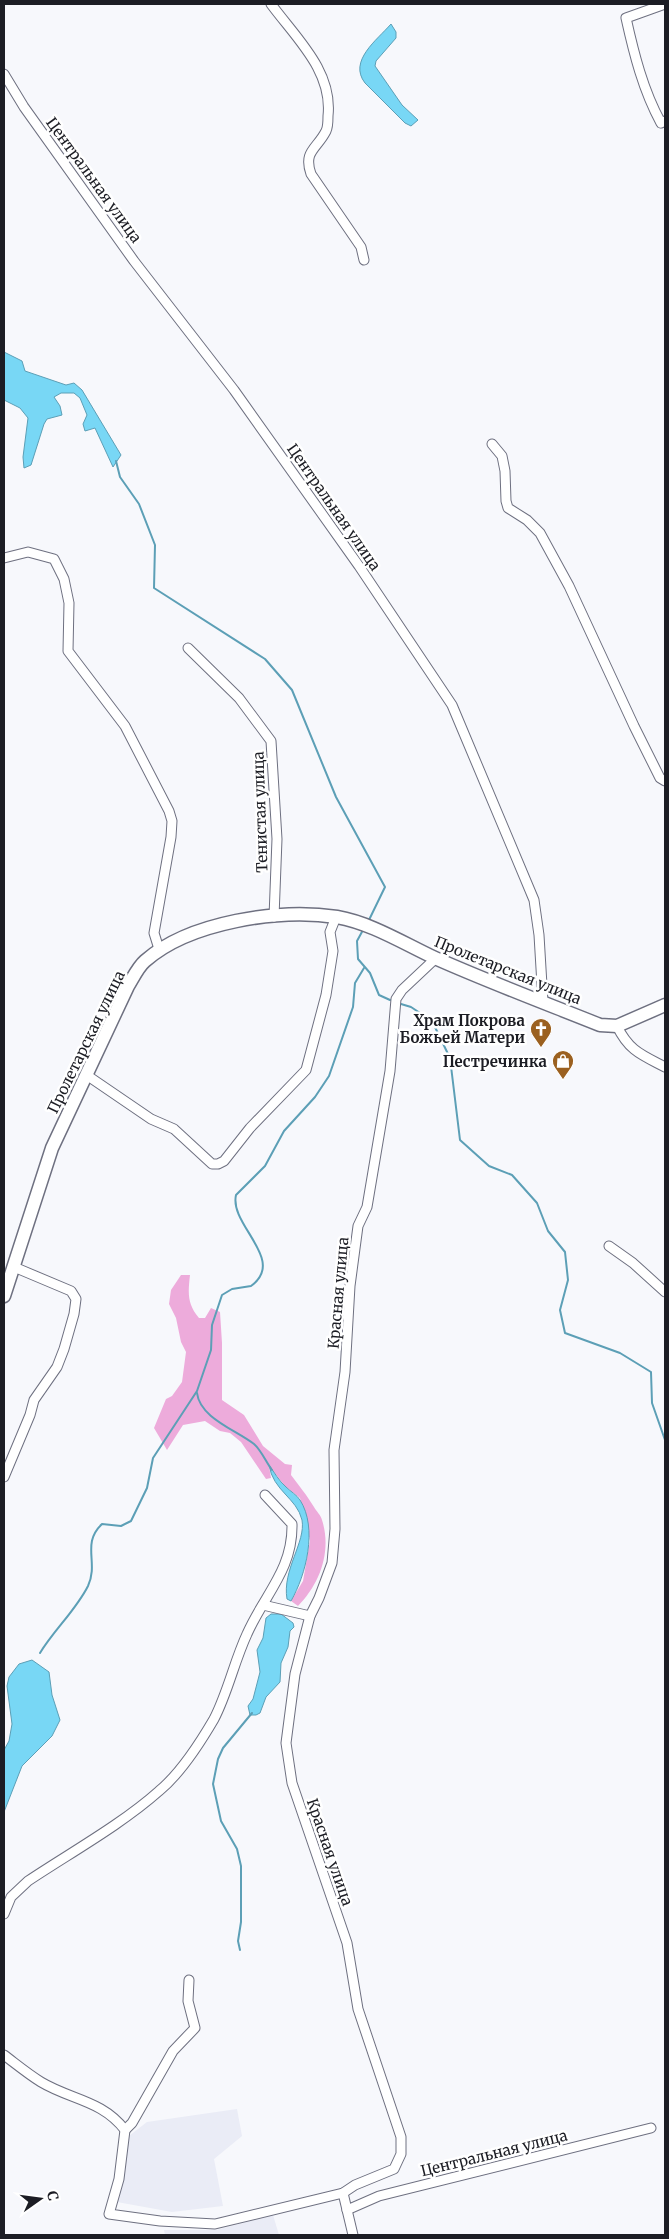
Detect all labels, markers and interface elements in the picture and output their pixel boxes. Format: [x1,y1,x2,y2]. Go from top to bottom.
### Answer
street label: Центральная улица [42,114,146,246]
street label: Центральная улица [283,440,385,574]
street label: Тенистая улица [248,751,272,873]
street label: Пролетарская улица [432,932,584,1008]
street label: Пролетарская улица [43,967,129,1117]
place label: Храм Покрова Божьей Матери [400,1011,526,1047]
church icon: Храм Покрова Божьей Матери [529,1017,553,1048]
shop icon: Пестречинка [551,1049,575,1080]
place label: Пестречинка [443,1052,548,1071]
street label: Красная улица [324,1236,352,1350]
street label: Красная улица [303,1796,357,1908]
street label: Центральная улица [419,2126,569,2180]
north arrow [15,2174,65,2224]
text: С [43,2189,62,2203]

